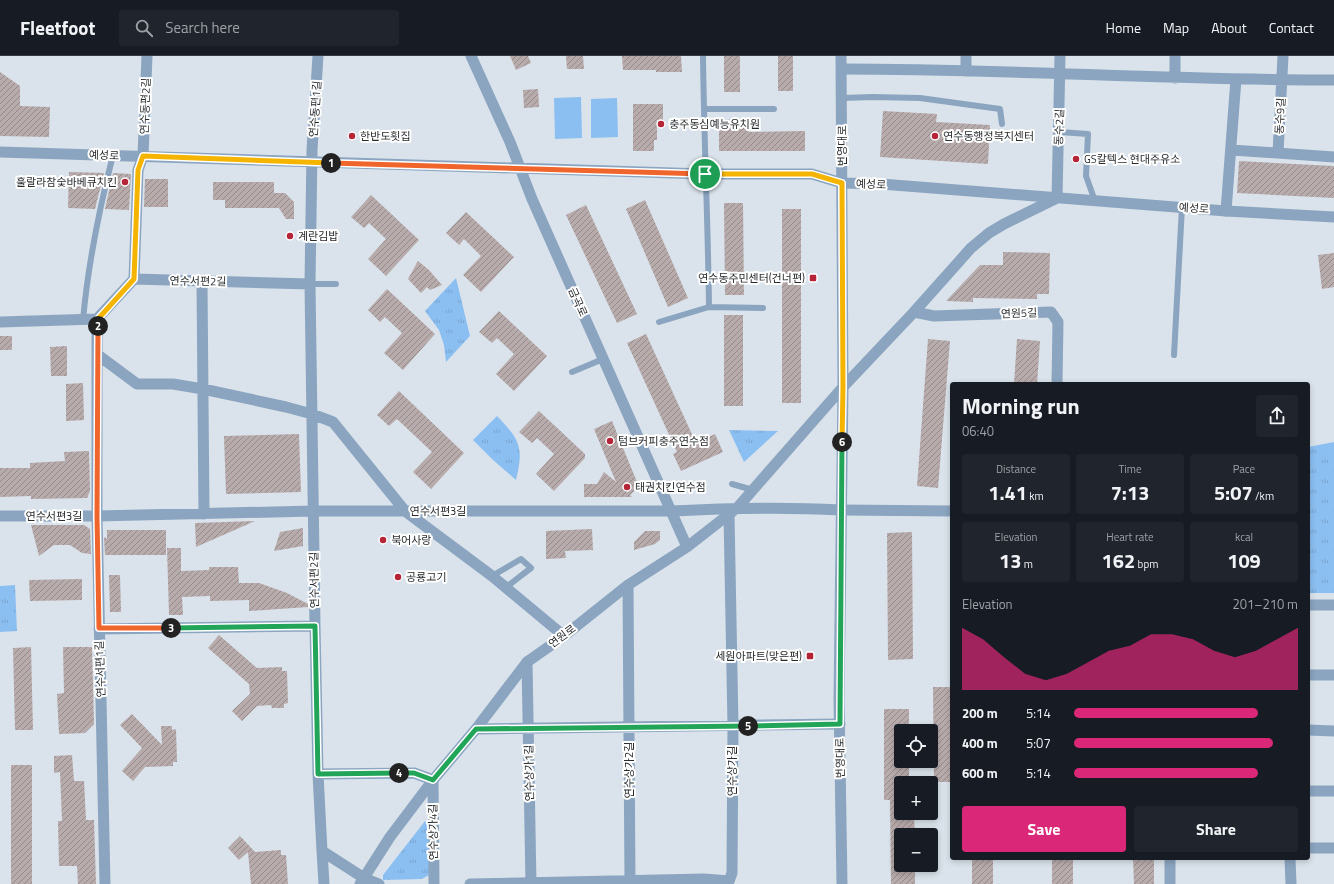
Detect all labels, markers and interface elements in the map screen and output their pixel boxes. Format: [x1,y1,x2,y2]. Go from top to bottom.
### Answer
search box [119,10,399,46]
text: Fleetfoot [20,13,95,42]
text: Search here [165,16,240,39]
icon: search [133,17,155,39]
text: Home [1106,17,1141,38]
text: Map [1163,17,1189,38]
text: About [1211,17,1247,38]
text: Contact [1269,17,1314,38]
street label: 연수동편2길 [136,77,154,135]
street label: 연수동편1길 [305,80,325,138]
street label: 동수9길 [1271,97,1289,135]
street label: 동수2길 [1050,108,1068,146]
place label: 충주동심예능유치원 [669,116,760,132]
marker: 충주동심예능유치원 [656,119,666,129]
street label: 번영대로 [834,126,850,166]
place label: 한반도횟집 [360,128,411,144]
place label: 연수동행정복지센터 [943,128,1034,144]
marker: 한반도횟집 [347,131,357,141]
marker: 연수동행정복지센터 [930,131,940,141]
street label: 예성로 [89,146,119,164]
place label: GS칼텍스 현대주유소 [1084,151,1180,167]
pin: 1 [321,153,341,173]
marker: GS칼텍스 현대주유소 [1071,154,1081,164]
text: 1 [328,155,334,171]
pin [688,157,722,191]
icon: arrive [694,163,716,185]
place label: 훌랄라참숯바베큐치킨 [16,174,117,190]
street label: 예성로 [856,175,886,193]
marker: 훌랄라참숯바베큐치킨 [120,177,130,187]
street label: 예성로 [1178,199,1210,217]
place label: 계란김밥 [298,228,338,244]
marker: 계란김밥 [285,231,295,241]
place label: 연수동주민센터(건너편) [698,270,805,286]
street label: 연수서편2길 [169,273,227,289]
marker: 연수동주민센터(건너편) [808,273,818,283]
street label: 금곡로 [565,285,591,319]
street label: 연원5길 [1000,304,1038,322]
pin: 2 [88,316,108,336]
text: 2 [95,318,101,334]
text: Morning run [962,389,1080,423]
button: share [1256,395,1298,437]
text: 06:40 [962,421,994,441]
pin: 6 [832,432,852,452]
place label: 텀브커피충주연수점 [618,433,709,449]
text: 6 [839,434,845,450]
marker: 텀브커피충주연수점 [605,436,615,446]
text: Distance [996,461,1036,477]
text: Time [1119,461,1141,477]
text: Pace [1233,461,1255,477]
text: 1.41 [988,477,1027,508]
text: 7:13 [1111,477,1149,508]
text: 5:07 [1214,477,1253,508]
place label: 태권치킨연수점 [635,479,706,495]
marker: 태권치킨연수점 [622,482,632,492]
text: km [1027,488,1044,504]
text: /km [1253,488,1274,504]
street label: 연수서편3길 [410,503,466,519]
street label: 연수서편3길 [26,508,82,524]
text: Elevation [995,529,1037,545]
text: Heart rate [1106,529,1154,545]
text: kcal [1235,529,1253,545]
place label: 북어사랑 [391,532,431,548]
marker: 북어사랑 [378,535,388,545]
text: 13 [999,545,1021,576]
text: 162 [1102,545,1135,576]
text: 109 [1227,545,1261,576]
street label: 연수서편2길 [306,551,322,609]
text: m [1021,556,1033,572]
text: bpm [1135,556,1158,572]
place label: 공룡고기 [406,569,446,585]
marker: 공룡고기 [393,572,403,582]
text: Elevation [962,594,1013,614]
text: 201–210 m [1232,594,1298,614]
pin: 3 [161,618,181,638]
text: 3 [168,620,174,636]
street label: 연원로 [545,620,579,652]
street label: 연수서편1길 [91,640,109,698]
place label: 세원아파트(맞은편) [715,648,802,664]
marker: 세원아파트(맞은편) [805,651,815,661]
text: 200 m [962,703,998,723]
text: 5:14 [1026,703,1051,723]
pin: 5 [738,716,758,736]
text: 5 [745,718,751,734]
map controls [894,724,938,872]
button: locate [894,724,938,768]
text: 400 m [962,733,998,753]
text: 5:07 [1026,733,1051,753]
street label: 번영대로 [832,738,848,778]
street label: 연수상가2길 [621,742,637,798]
street label: 연수상가1길 [521,744,537,802]
street label: 연수상가길 [724,746,740,796]
pin: 4 [389,763,409,783]
text: 600 m [962,763,998,783]
text: 5:14 [1026,763,1051,783]
text: 4 [396,765,402,781]
button: + [894,776,938,820]
street label: 연수상가4길 [425,803,441,861]
button: Save [962,806,1126,852]
button: Share [1134,806,1298,852]
button: − [894,828,938,872]

